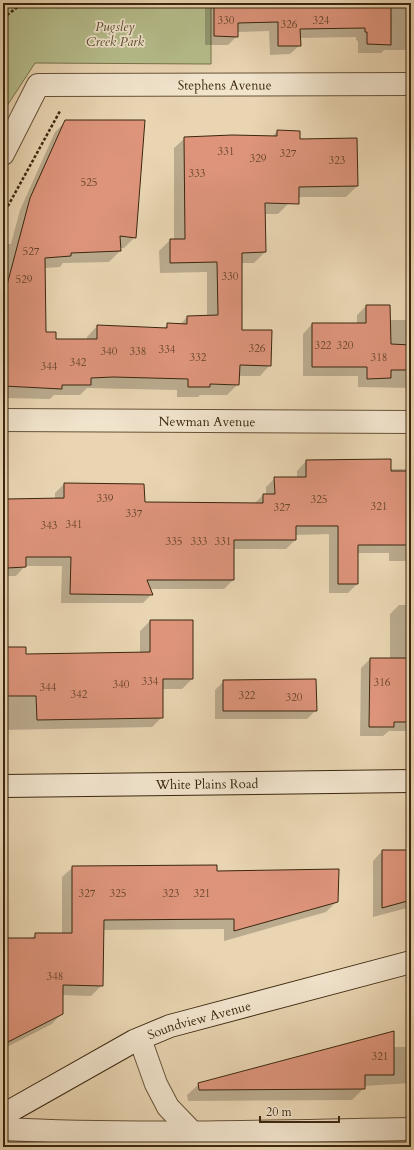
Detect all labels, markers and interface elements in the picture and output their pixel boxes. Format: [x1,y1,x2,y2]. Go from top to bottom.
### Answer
house number: 330 [218,13,235,28]
house number: 324 [313,13,330,28]
house number: 326 [281,17,298,32]
park label: Pugsley Creek Park [86,18,145,51]
street label: Stephens Avenue [178,76,272,95]
house number: 331 [218,144,234,159]
house number: 327 [280,146,297,161]
house number: 329 [250,151,267,166]
house number: 323 [329,153,346,168]
house number: 333 [189,166,206,181]
house number: 525 [81,175,97,190]
house number: 527 [23,244,40,259]
house number: 330 [222,269,239,284]
house number: 529 [16,272,33,287]
house number: 322 [315,338,332,353]
house number: 320 [337,338,354,353]
house number: 326 [249,341,266,356]
house number: 334 [159,342,176,357]
house number: 340 [101,344,118,359]
house number: 338 [130,344,146,359]
house number: 332 [190,350,207,365]
house number: 318 [371,350,387,365]
house number: 342 [70,355,87,370]
house number: 344 [41,359,58,374]
street label: Newman Avenue [158,413,256,431]
house number: 339 [97,491,114,506]
house number: 325 [311,492,327,507]
house number: 321 [371,499,387,514]
house number: 327 [274,500,291,515]
house number: 337 [126,506,143,521]
house number: 341 [66,517,82,532]
house number: 343 [41,518,58,533]
house number: 335 [166,534,182,549]
house number: 333 [191,534,208,549]
house number: 331 [215,534,231,549]
house number: 334 [142,674,159,689]
house number: 316 [374,675,391,690]
house number: 340 [113,677,130,692]
house number: 344 [40,680,57,695]
house number: 342 [71,687,88,702]
house number: 322 [239,688,256,703]
house number: 320 [286,690,303,705]
street label: White Plains Road [154,775,259,794]
house number: 327 [79,886,96,901]
house number: 325 [110,886,126,901]
house number: 323 [163,886,180,901]
house number: 321 [194,886,210,901]
house number: 348 [47,969,63,984]
street label: Soundview Avenue [145,997,253,1044]
house number: 321 [372,1049,388,1064]
scale bar [260,1098,339,1124]
text: 20 m [266,1104,293,1120]

